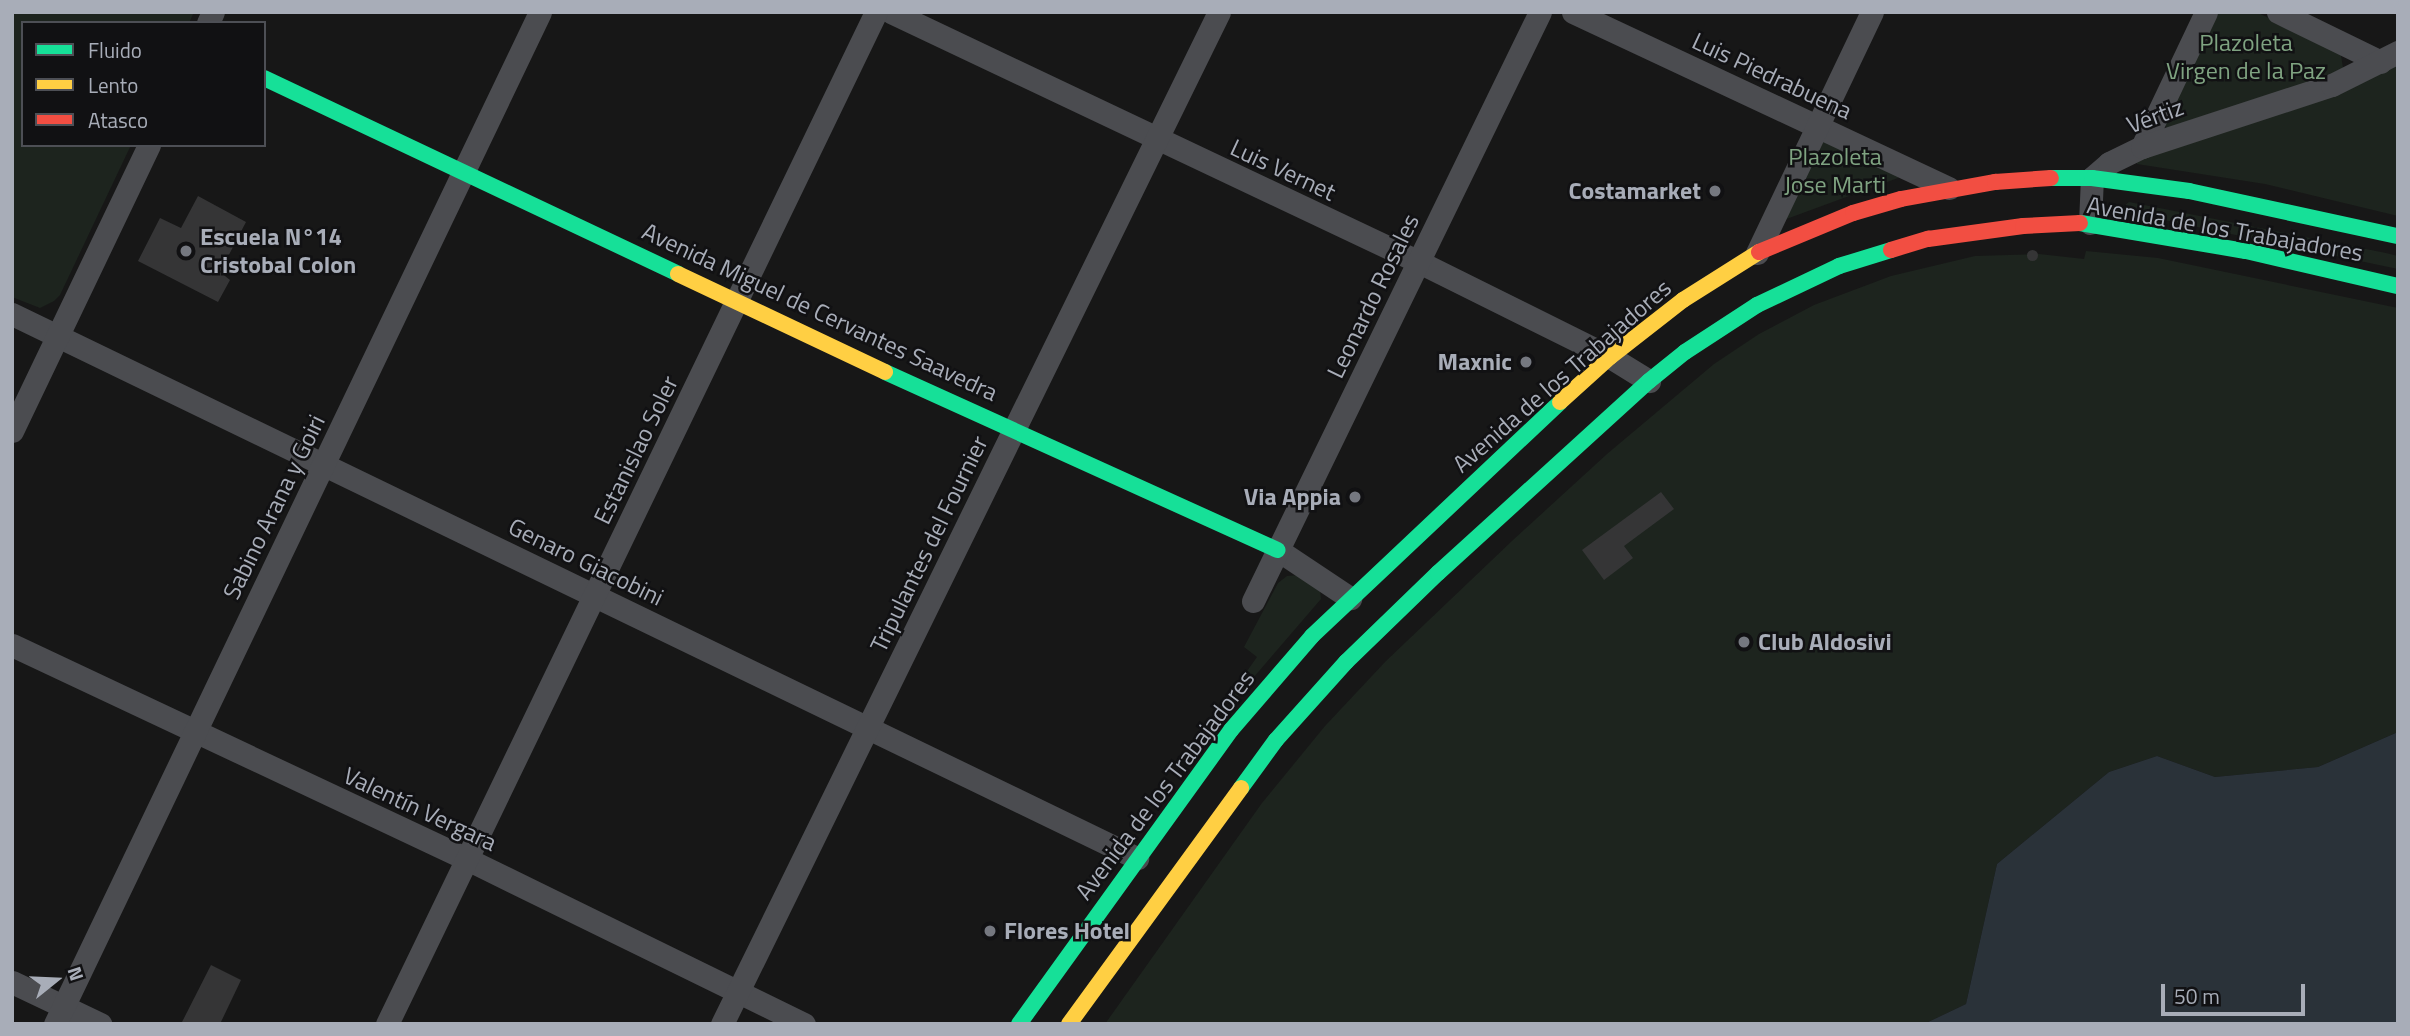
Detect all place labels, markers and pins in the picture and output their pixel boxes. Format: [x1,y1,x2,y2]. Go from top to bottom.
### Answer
place label: Costamarket [1569,177,1701,205]
marker: Costamarket [1707,183,1723,199]
place label: Escuela N°14 Cristobal Colon [200,223,356,279]
marker: Escuela N°14 Cristobal Colon [178,243,194,259]
place label: Maxnic [1438,348,1512,376]
marker: Maxnic [1518,354,1534,370]
place label: Via Appia [1244,483,1341,511]
marker: Via Appia [1347,489,1363,505]
place label: Club Aldosivi [1758,628,1892,656]
marker: Club Aldosivi [1736,634,1752,650]
place label: Flores Hotel [1004,917,1130,945]
marker: Flores Hotel [982,923,998,939]

